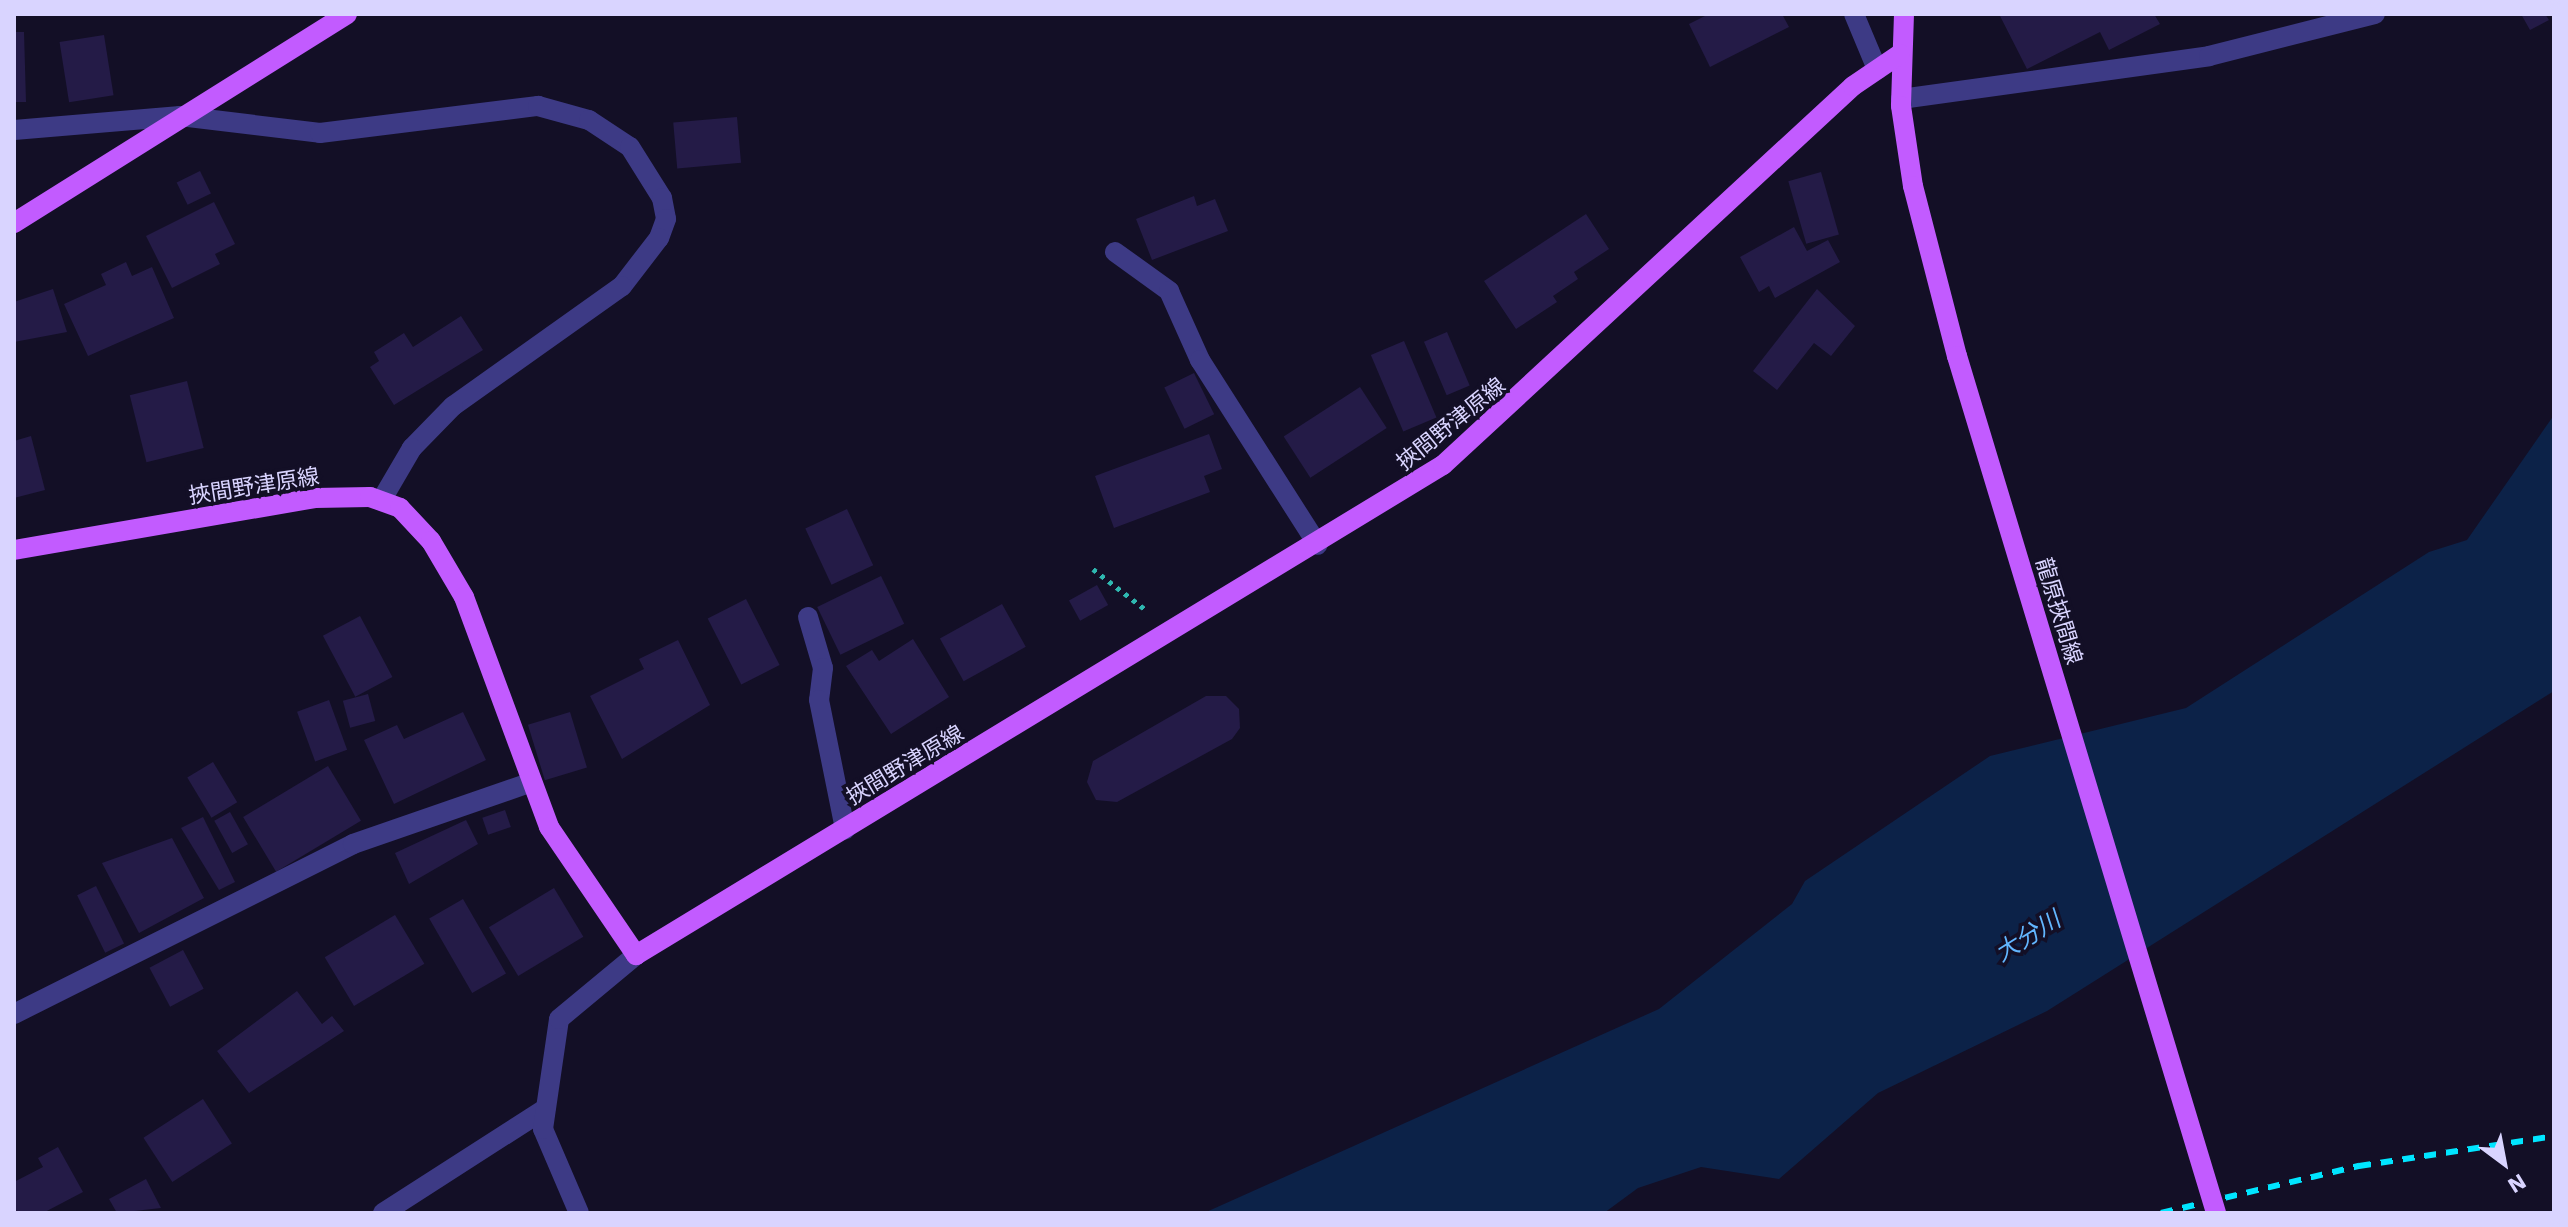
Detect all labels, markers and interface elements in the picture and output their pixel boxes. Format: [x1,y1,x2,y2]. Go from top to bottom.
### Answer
street label: 挾間野津原線 [1391,372,1511,476]
street label: 挾間野津原線 [187,463,321,509]
street label: 龍原挾間線 [2030,555,2088,667]
street label: 挾間野津原線 [842,720,968,810]
water label: 大分川 [1990,906,2066,968]
north arrow [2464,1123,2544,1203]
text: N [2503,1169,2531,1199]

